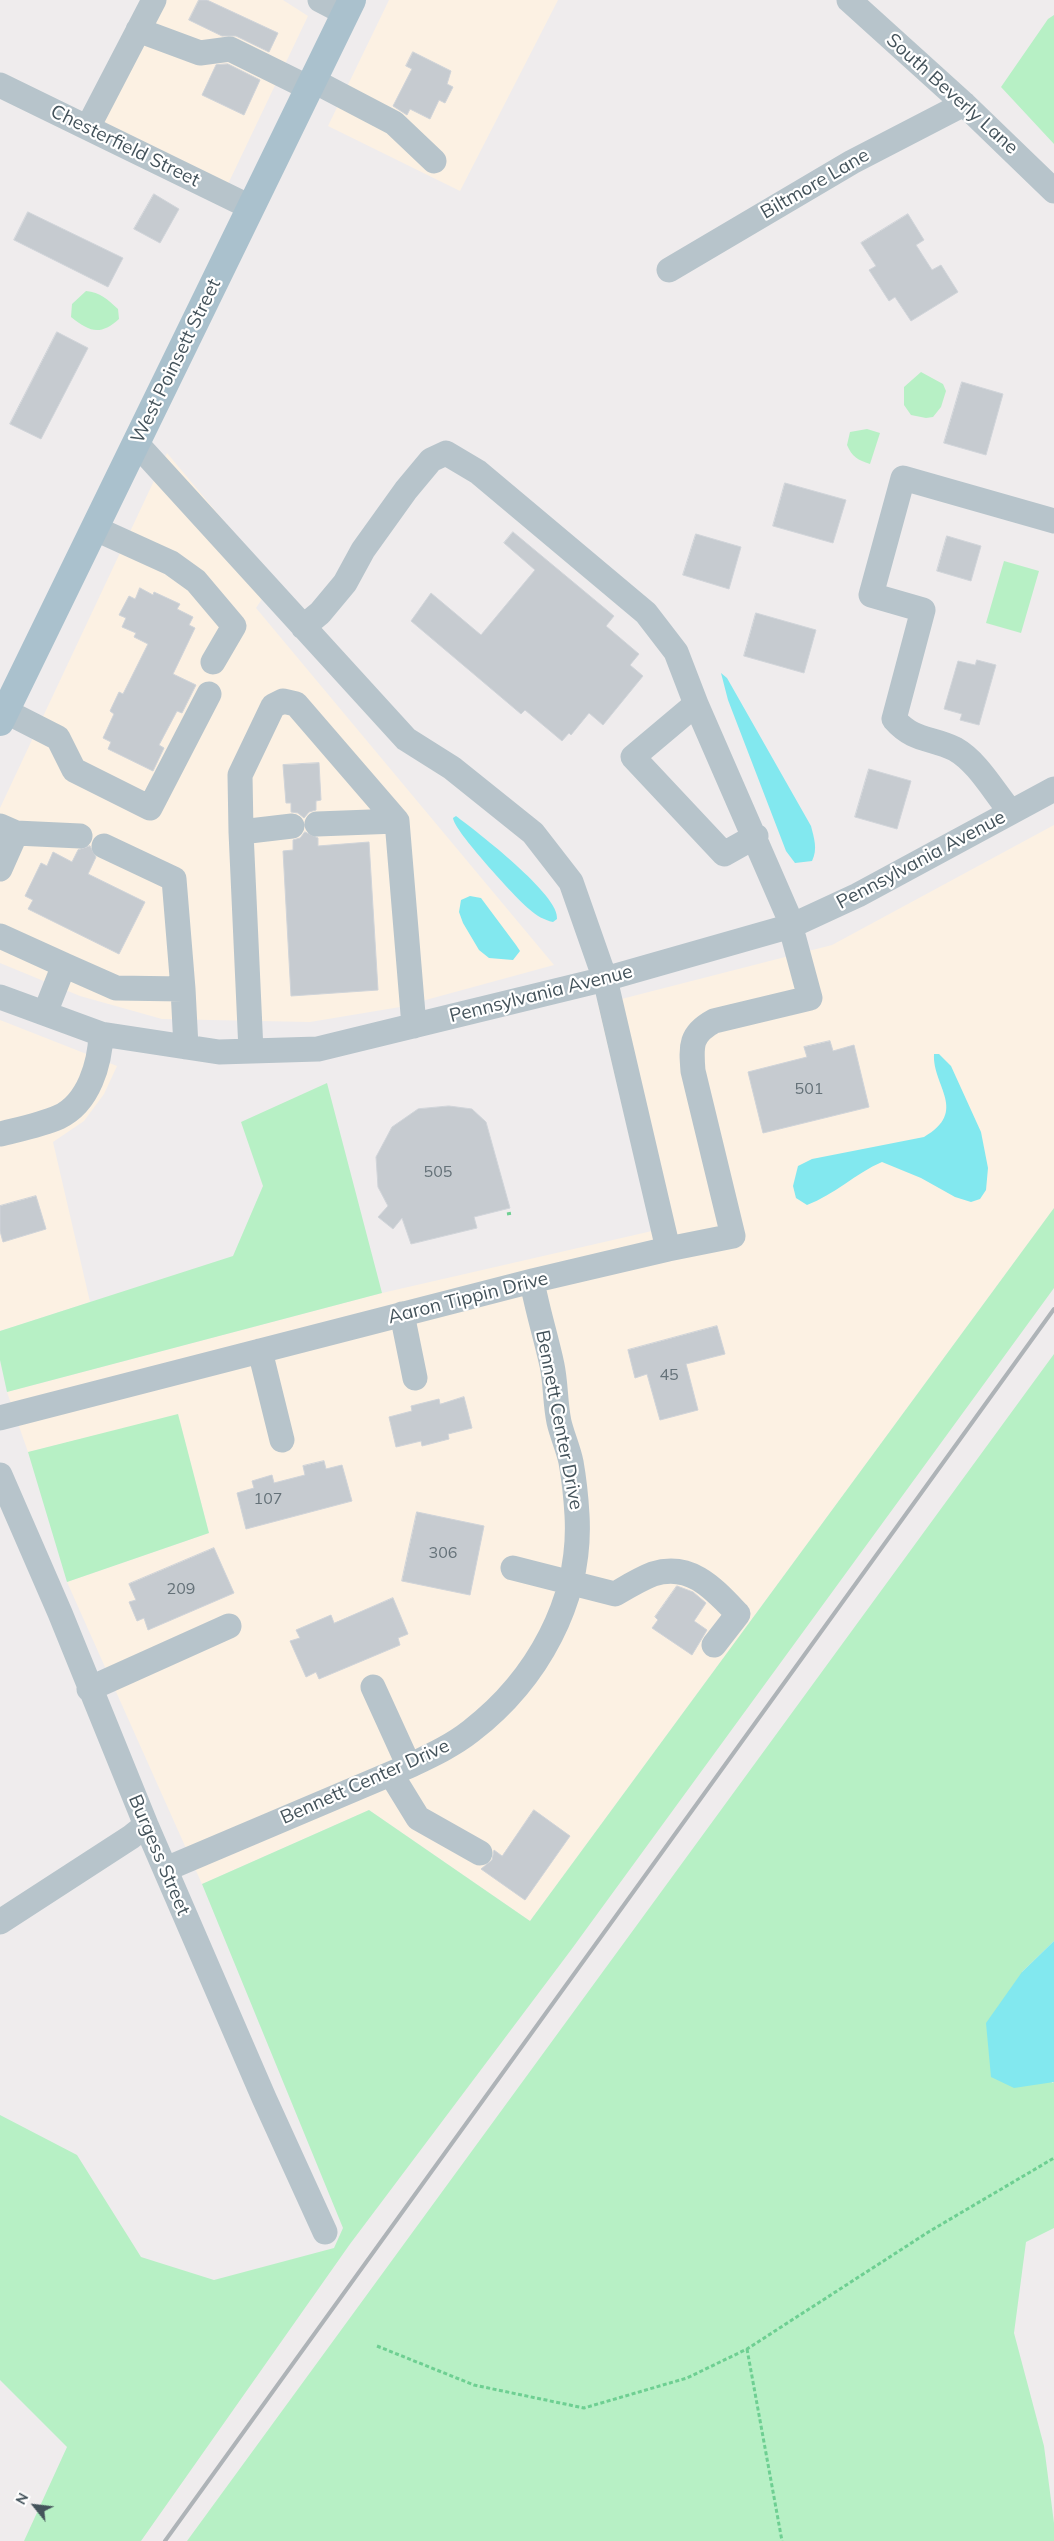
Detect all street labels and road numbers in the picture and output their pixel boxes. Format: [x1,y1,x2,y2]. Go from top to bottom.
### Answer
street label: South Beverly Lane [881,29,1023,159]
street label: Chesterfield Street [47,100,203,192]
street label: Biltmore Lane [757,144,873,224]
street label: West Poinsett Street [126,275,226,447]
street label: Pennsylvania Avenue [833,806,1009,914]
street label: Pennsylvania Avenue [447,960,635,1028]
street label: Aaron Tippin Drive [385,1267,551,1329]
street label: Bennett Center Drive [530,1328,588,1512]
street label: Bennett Center Drive [277,1735,453,1829]
street label: Burgess Street [123,1791,195,1919]

